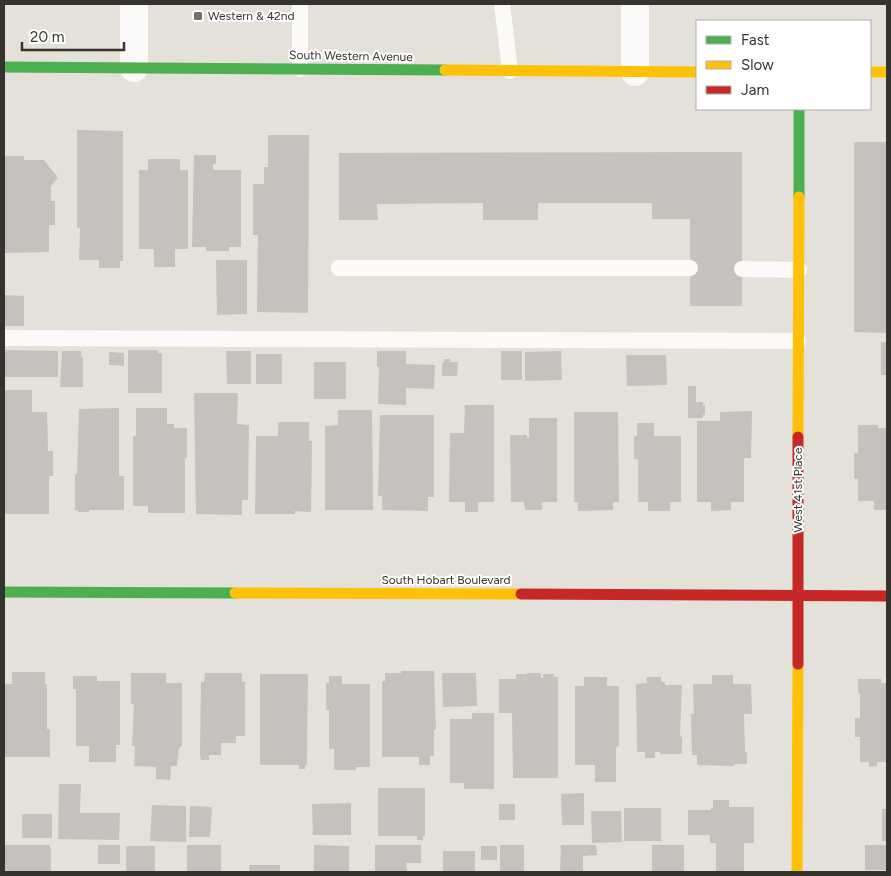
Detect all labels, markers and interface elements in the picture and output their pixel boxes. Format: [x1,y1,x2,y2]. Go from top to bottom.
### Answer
place label: Western & 42nd [208,9,295,23]
marker: Western & 42nd [192,10,204,22]
scale bar [22,20,125,52]
legend [696,20,871,110]
text: 20 m [30,28,64,46]
text: Fast [741,31,770,49]
street label: South Western Avenue [289,48,413,64]
text: Slow [741,56,774,74]
text: Jam [741,81,769,99]
street label: West 41st Place [791,447,805,532]
street label: South Hobart Boulevard [381,573,511,587]

